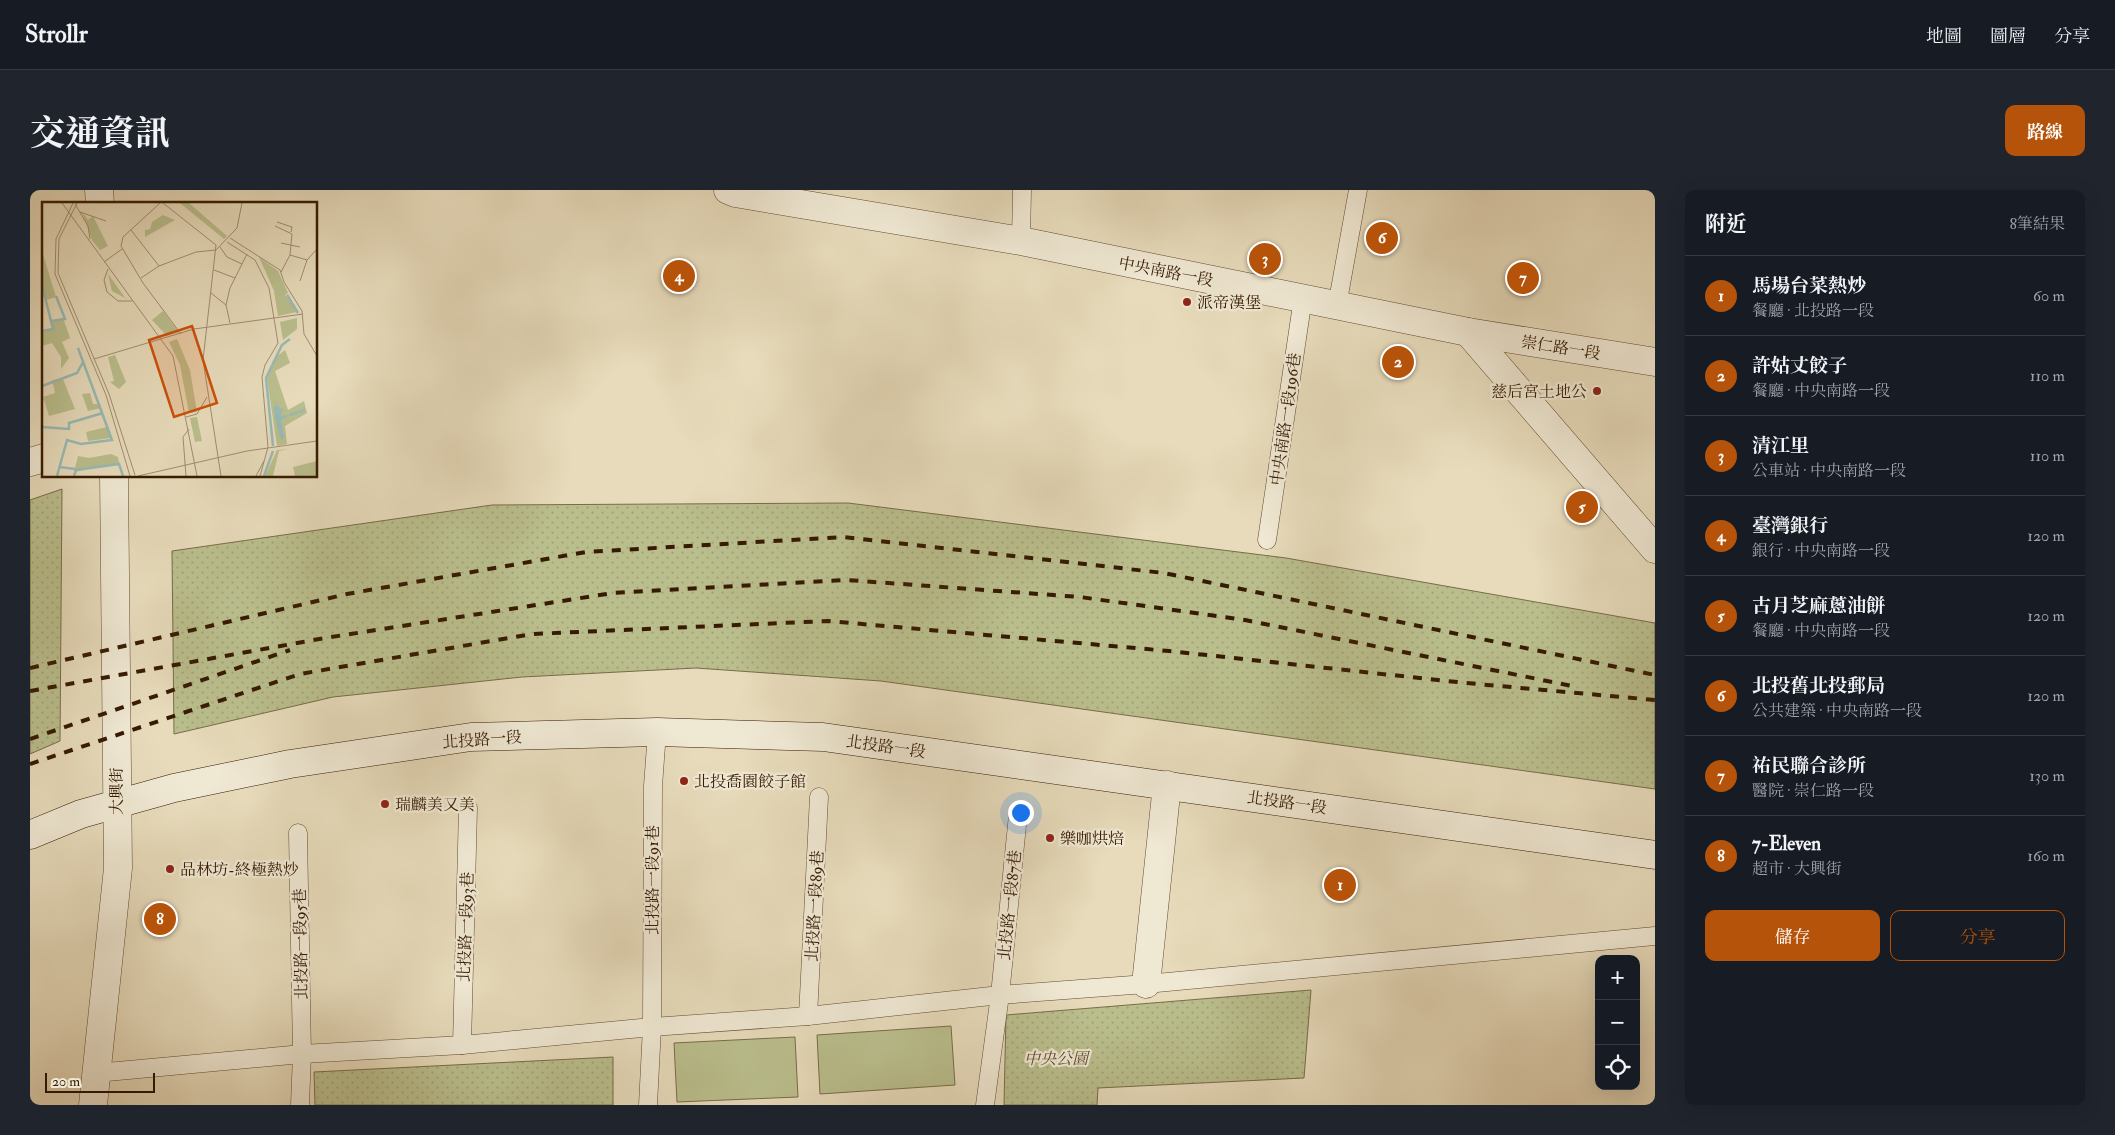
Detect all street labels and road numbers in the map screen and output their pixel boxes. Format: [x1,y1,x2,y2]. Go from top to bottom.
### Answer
street label: 中央南路一段 [1117,253,1215,291]
street label: 崇仁路一段 [1520,332,1602,364]
street label: 中央南路一段196巷 [1267,351,1305,487]
street label: 北投路一段 [441,727,523,753]
street label: 北投路一段 [845,732,927,762]
street label: 大興街 [107,767,127,815]
street label: 北投路一段 [1246,788,1328,818]
street label: 北投路一段91巷 [643,825,663,935]
street label: 北投路一段87巷 [994,849,1026,961]
street label: 北投路一段89巷 [802,850,828,962]
street label: 北投路一段93巷 [454,872,478,983]
street label: 北投路一段95巷 [290,888,312,1000]

